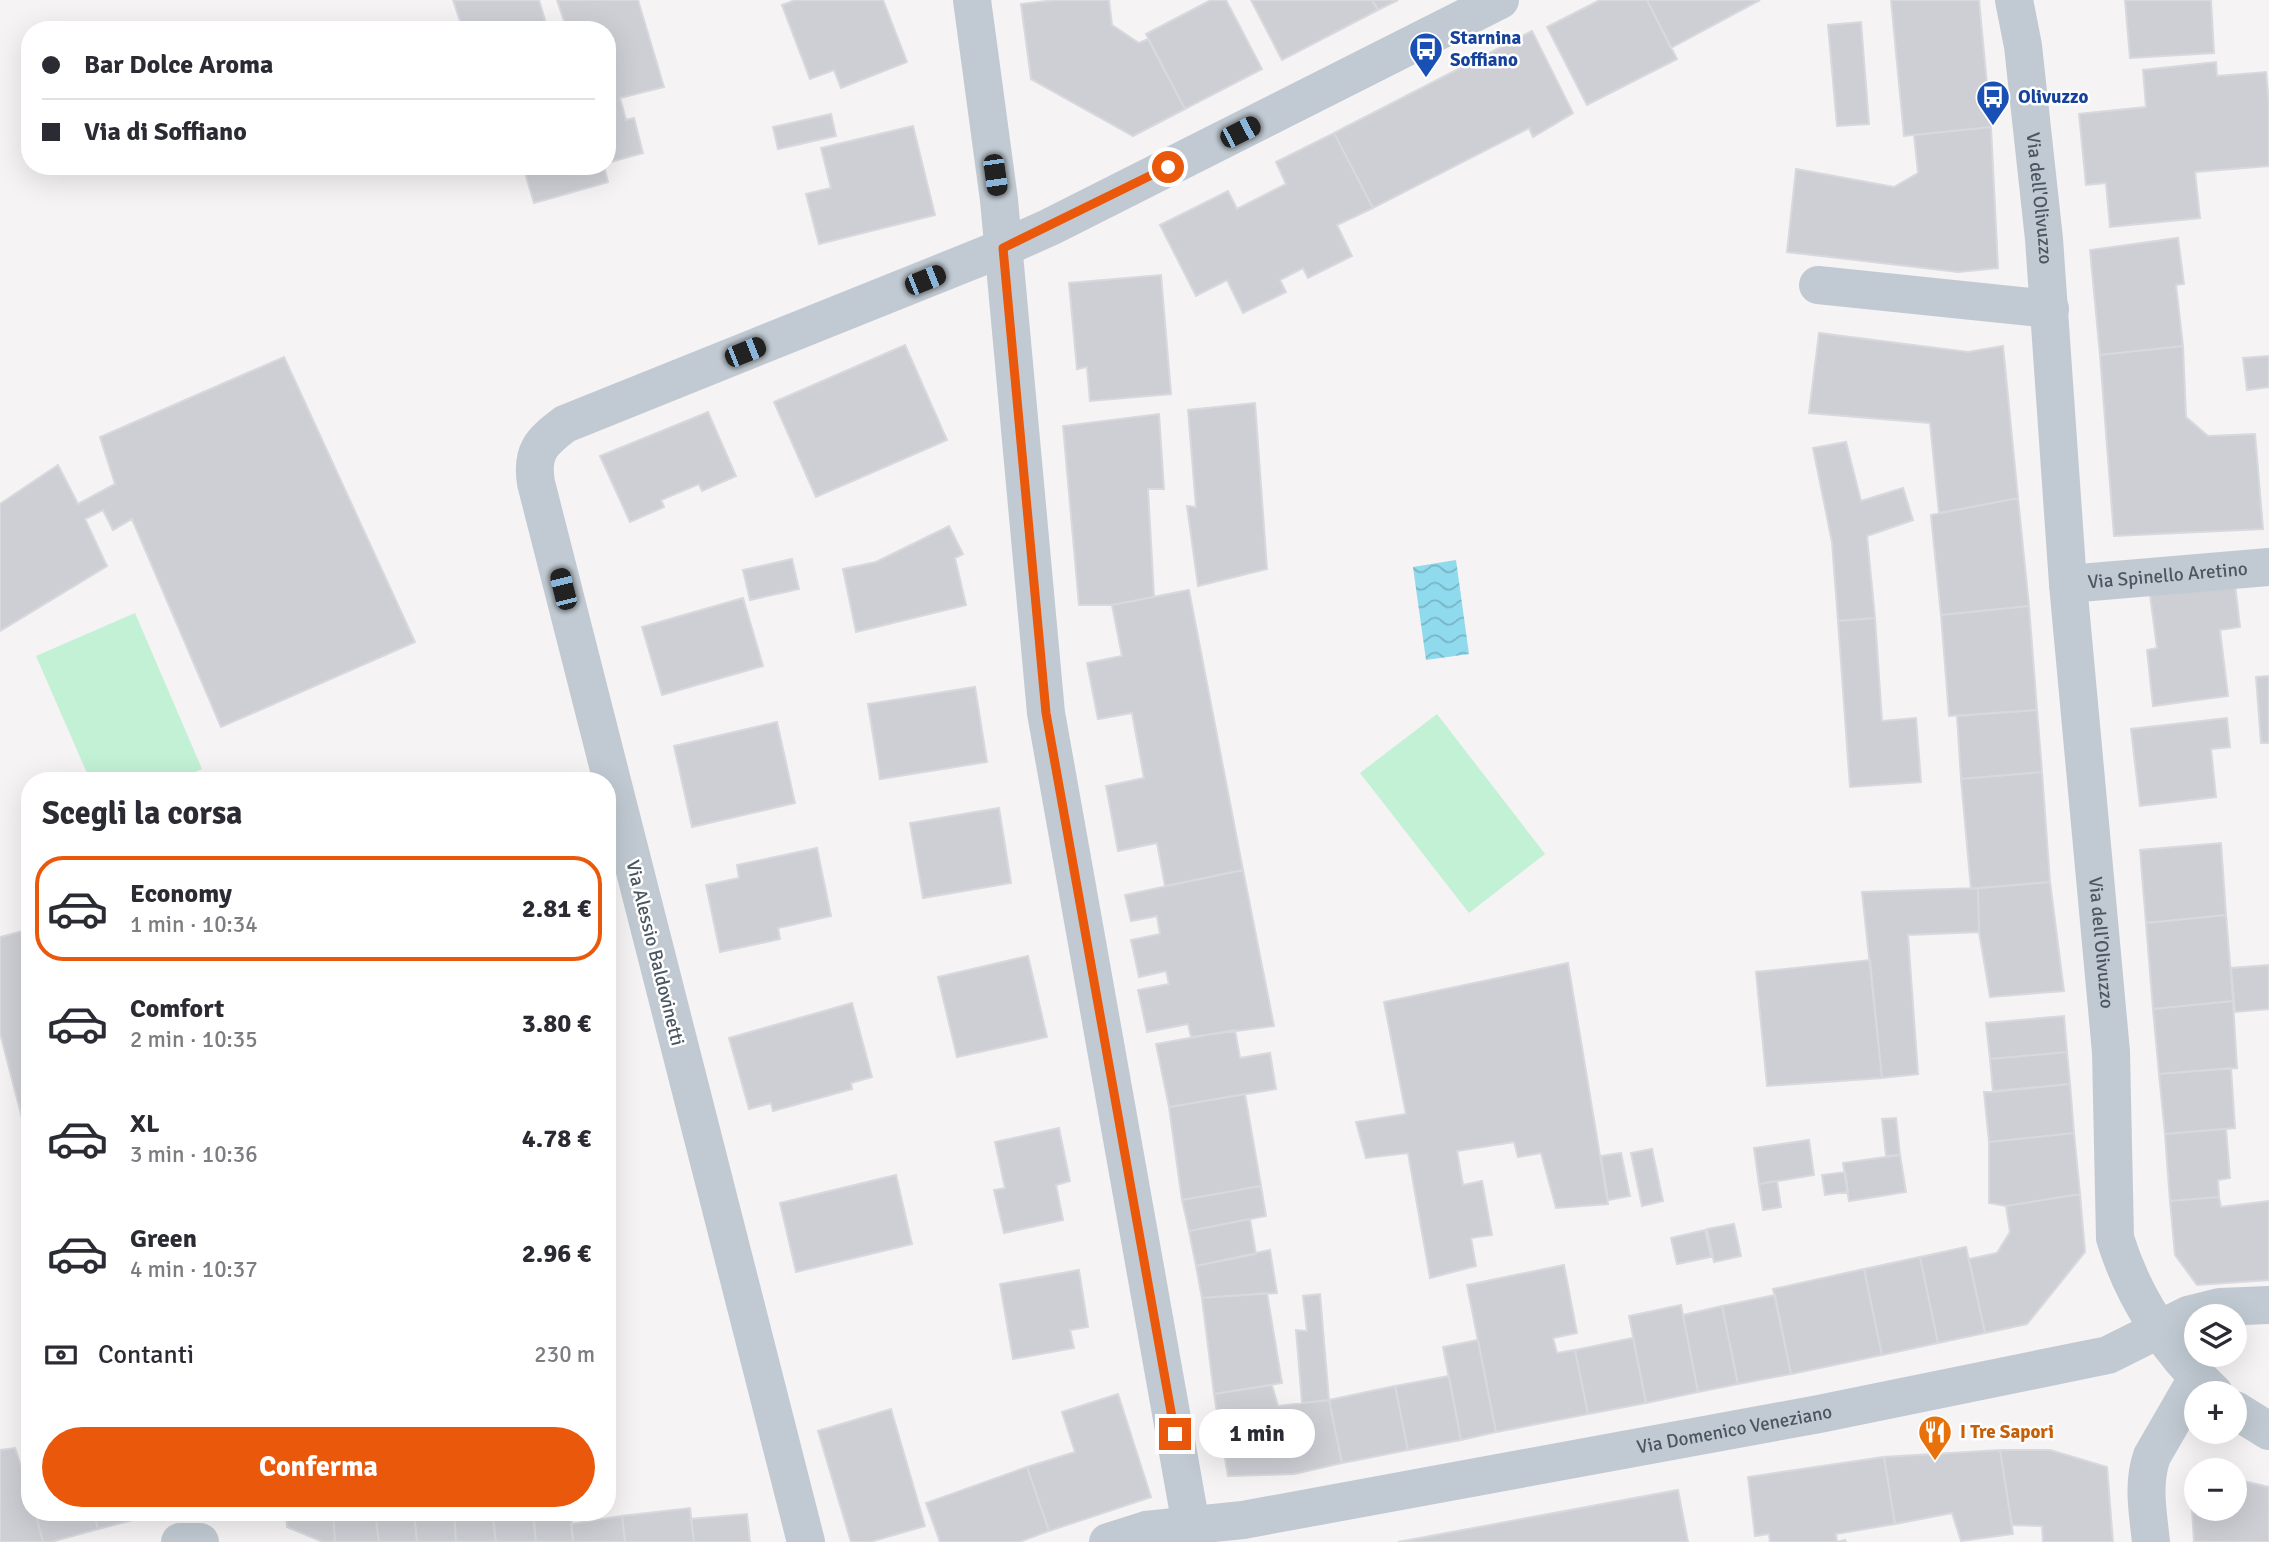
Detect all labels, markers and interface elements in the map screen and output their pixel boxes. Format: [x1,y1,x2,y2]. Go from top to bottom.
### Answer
place label: Starnina Soffiano [1450,26,1521,72]
bus stop icon: Starnina Soffiano [1407,30,1445,79]
text: Bar Dolce Aroma [84,49,273,81]
bus stop icon: Olivuzzo [1974,78,2012,127]
place label: Olivuzzo [2018,85,2088,109]
car [1217,113,1264,151]
text: Via di Soffiano [84,116,247,148]
street label: Via dell'Olivuzzo [2020,131,2058,265]
route start [1152,151,1184,183]
car [982,153,1009,197]
car [902,262,949,298]
car [722,334,769,370]
street label: Via Spinello Aretino [2087,557,2249,594]
car [548,566,579,612]
text: Scegli la corsa [42,794,243,833]
street label: Via Alessio Baldovinetti [620,858,690,1048]
street label: Via dell'Olivuzzo [2083,876,2119,1010]
icon: car [46,877,109,940]
text: Economy [130,878,232,910]
text: 2.81 € [522,893,591,925]
text: 1 min · 10:34 [130,910,258,939]
icon: car [46,992,109,1055]
text: Comfort [130,993,224,1025]
text: 3.80 € [522,1008,591,1040]
text: 2 min · 10:35 [130,1025,258,1054]
icon: car [46,1107,109,1170]
text: XL [130,1108,160,1140]
text: 4.78 € [522,1123,591,1155]
text: 3 min · 10:36 [130,1140,258,1169]
icon: car [46,1222,109,1285]
text: Green [130,1223,197,1255]
text: 2.96 € [522,1238,591,1270]
text: 4 min · 10:37 [130,1255,258,1284]
map controls [2184,1304,2247,1521]
button: layers [2184,1304,2247,1367]
icon: cash [42,1336,80,1374]
text: Contanti [98,1339,194,1371]
text: 230 m [534,1340,595,1369]
button: + [2184,1381,2247,1444]
street label: Via Domenico Veneziano [1635,1400,1834,1459]
callout: 1 min [1200,1410,1315,1458]
restaurant icon: I Tre Sapori [1916,1413,1954,1462]
route end [1159,1418,1191,1450]
text: 1 min [1229,1419,1285,1448]
place label: I Tre Sapori [1960,1420,2054,1444]
button: Conferma [42,1427,595,1507]
button: − [2184,1458,2247,1521]

